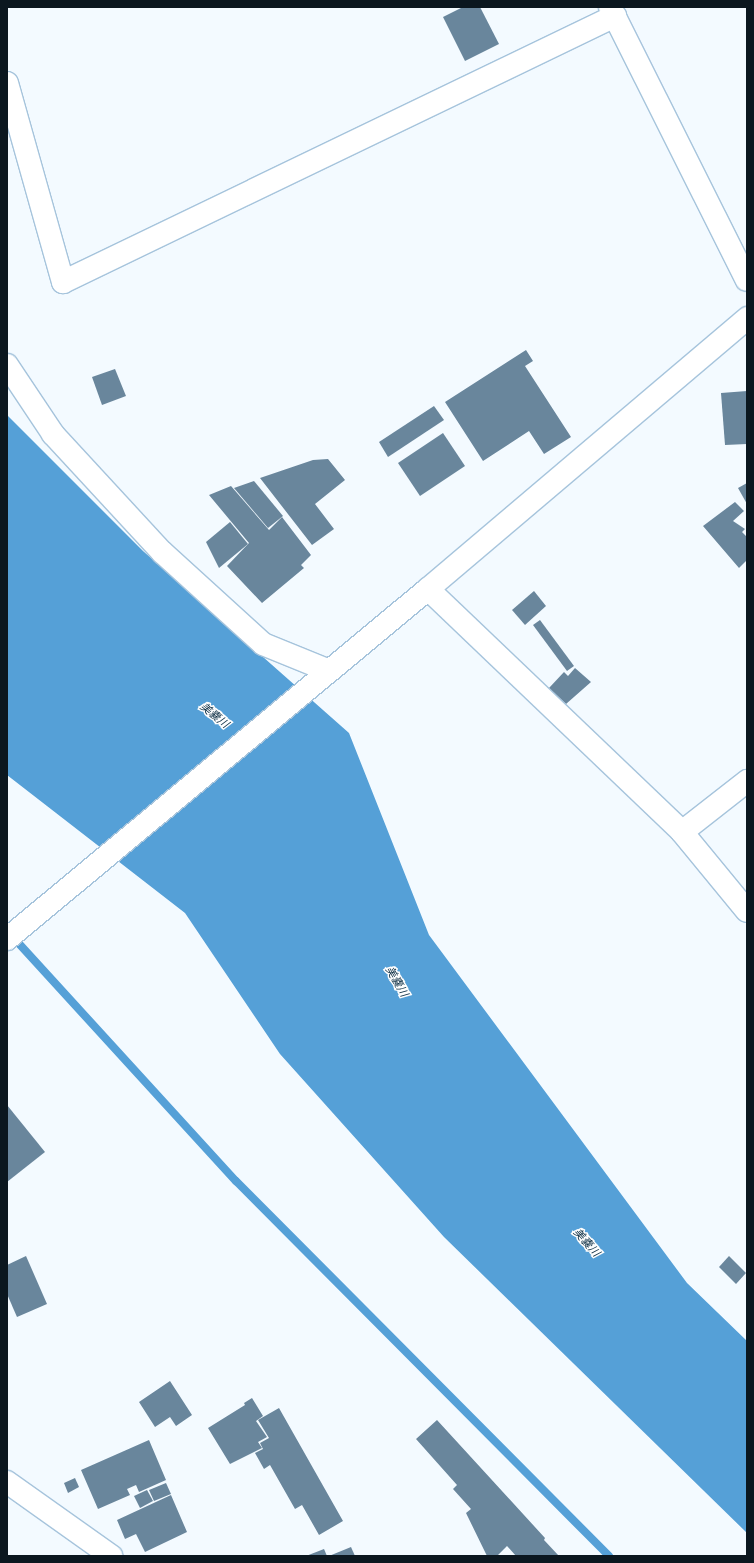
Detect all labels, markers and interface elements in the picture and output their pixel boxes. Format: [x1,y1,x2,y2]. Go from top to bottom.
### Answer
water label: 美嚢川 [197,700,231,732]
water label: 美嚢川 [382,964,410,1000]
water label: 美嚢川 [570,1226,602,1260]

